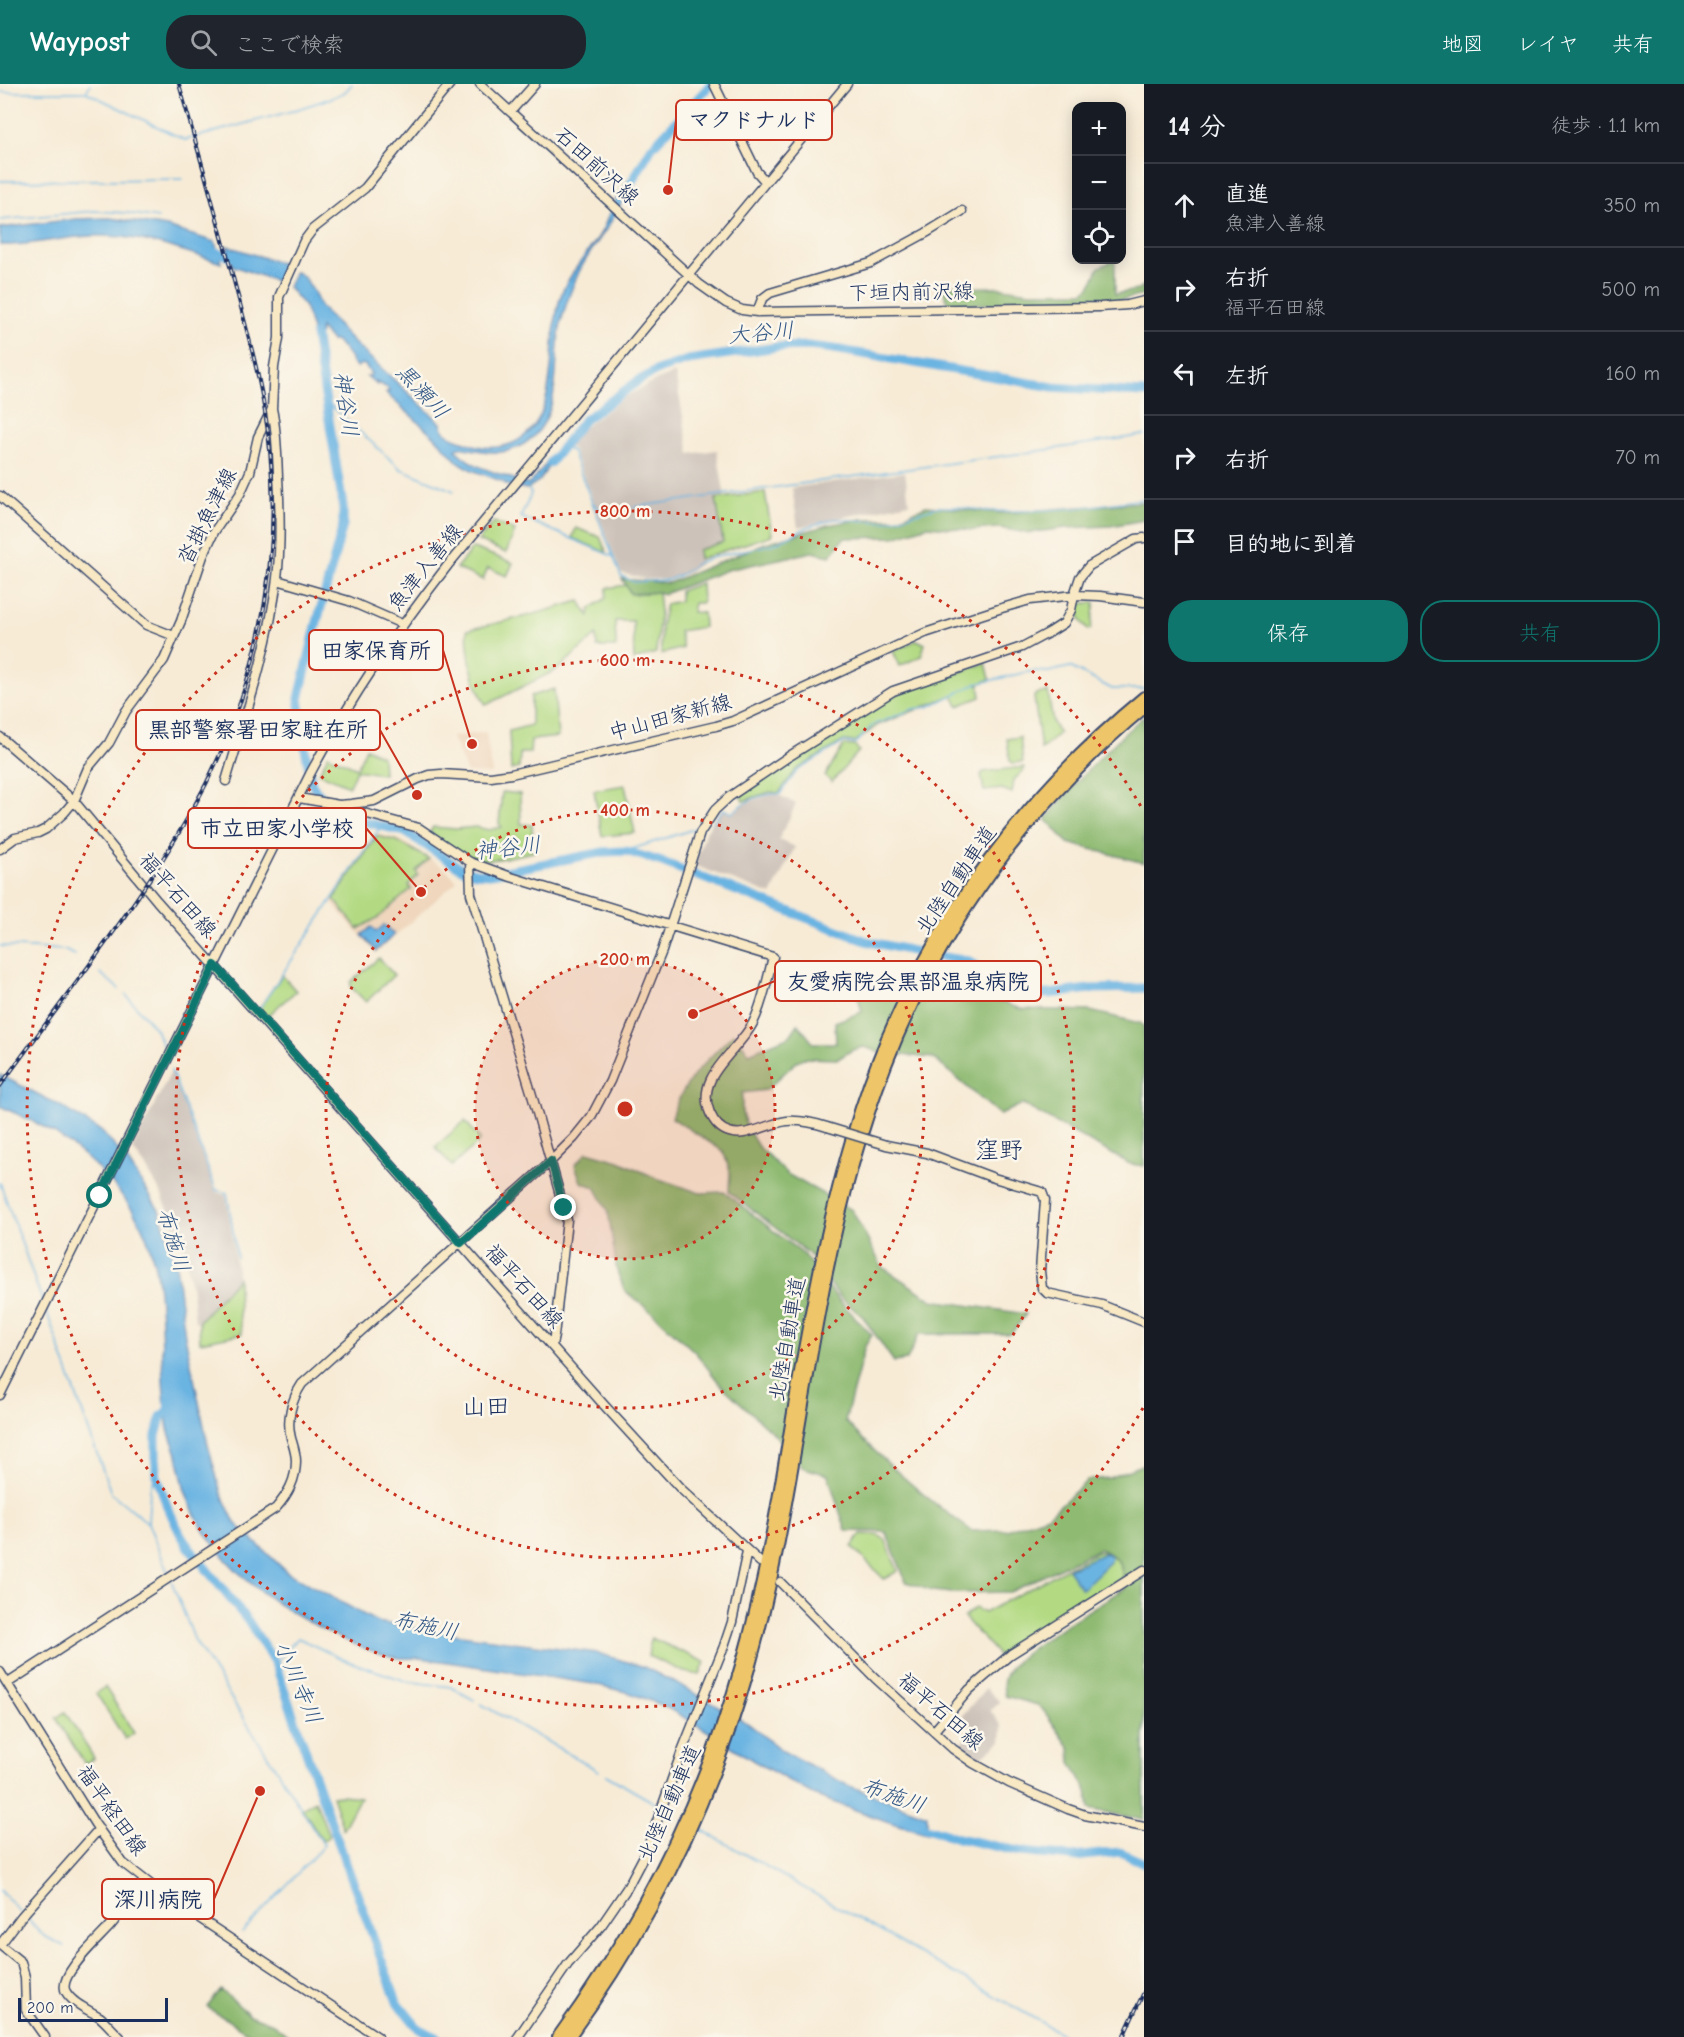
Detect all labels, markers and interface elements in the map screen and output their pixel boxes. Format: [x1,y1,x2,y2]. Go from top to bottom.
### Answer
search box [166,15,586,69]
text: Waypost [30,26,130,58]
icon: search [187,26,220,59]
text: ここで検索 [235,32,345,58]
text: 地図 [1442,32,1484,56]
text: レイヤ [1517,32,1579,56]
text: 共有 [1612,32,1654,56]
callout: マクドナルド [676,100,832,140]
map controls [1072,102,1126,264]
button: + [1072,102,1126,156]
text: マクドナルド [688,107,820,133]
text: 14 分 [1168,112,1225,142]
text: 徒歩 · 1.1 km [1551,114,1660,137]
street label: 石田前沢線 [550,122,644,210]
button: − [1072,156,1126,210]
text: 直進 [1225,181,1269,207]
icon: ahead [1168,189,1201,222]
text: 350 m [1604,194,1660,217]
button: locate [1072,210,1126,264]
text: 魚津入善線 [1225,212,1325,235]
text: 右折 [1225,265,1269,291]
icon: right [1168,273,1201,306]
text: 500 m [1602,278,1660,301]
street label: 下垣内前沢線 [848,279,974,305]
text: 福平石田線 [1225,296,1325,319]
water label: 大谷川 [727,317,795,349]
icon: left [1168,357,1201,390]
water label: 黒瀬川 [390,359,454,425]
text: 160 m [1606,362,1660,385]
text: 左折 [1225,363,1269,389]
water label: 神谷川 [329,370,363,439]
icon: right [1168,441,1201,474]
text: 70 m [1615,446,1660,469]
text: 右折 [1225,447,1269,473]
street label: 沓掛魚津線 [172,464,242,568]
text: 800 m [600,501,650,522]
street label: 魚津入善線 [383,519,467,615]
icon: arrive [1168,525,1201,558]
text: 目的地に到着 [1225,531,1357,557]
button: 保存 [1168,600,1408,662]
button: 共有 [1420,600,1660,662]
callout: 田家保育所 [309,630,443,670]
text: 田家保育所 [321,638,431,664]
text: 600 m [600,650,650,671]
street label: 中山田家新線 [606,689,734,745]
callout: 黒部警察署田家駐在所 [136,710,380,750]
text: 黒部警察署田家駐在所 [148,717,368,743]
text: 400 m [600,800,650,821]
callout: 市立田家小学校 [188,808,366,848]
text: 市立田家小学校 [200,816,354,842]
street label: 北陸自動車道 [911,821,1001,939]
water label: 神谷川 [474,832,542,864]
street label: 福平石田線 [135,848,221,942]
text: 200 m [600,949,650,970]
callout: 友愛病院会黒部温泉病院 [775,961,1041,1001]
text: 友愛病院会黒部温泉病院 [787,969,1029,995]
centre of rings [615,1099,635,1119]
district label: 窪野 [975,1136,1023,1164]
route start [86,1182,112,1208]
route end [550,1194,576,1220]
water label: 布施川 [151,1205,195,1276]
street label: 福平石田線 [480,1239,568,1333]
street label: 北陸自動車道 [764,1275,810,1403]
district label: 山田 [462,1392,510,1420]
water label: 布施川 [391,1606,461,1646]
water label: 小川寺川 [269,1637,327,1728]
street label: 福平石田線 [894,1668,988,1754]
street label: 北陸自動車道 [632,1741,706,1865]
street label: 福平経田線 [72,1760,152,1860]
water label: 布施川 [858,1773,929,1819]
callout: 深川病院 [102,1879,214,1919]
text: 深川病院 [114,1887,202,1913]
scale bar [18,1995,168,2022]
text: 200 m [27,1999,73,2017]

